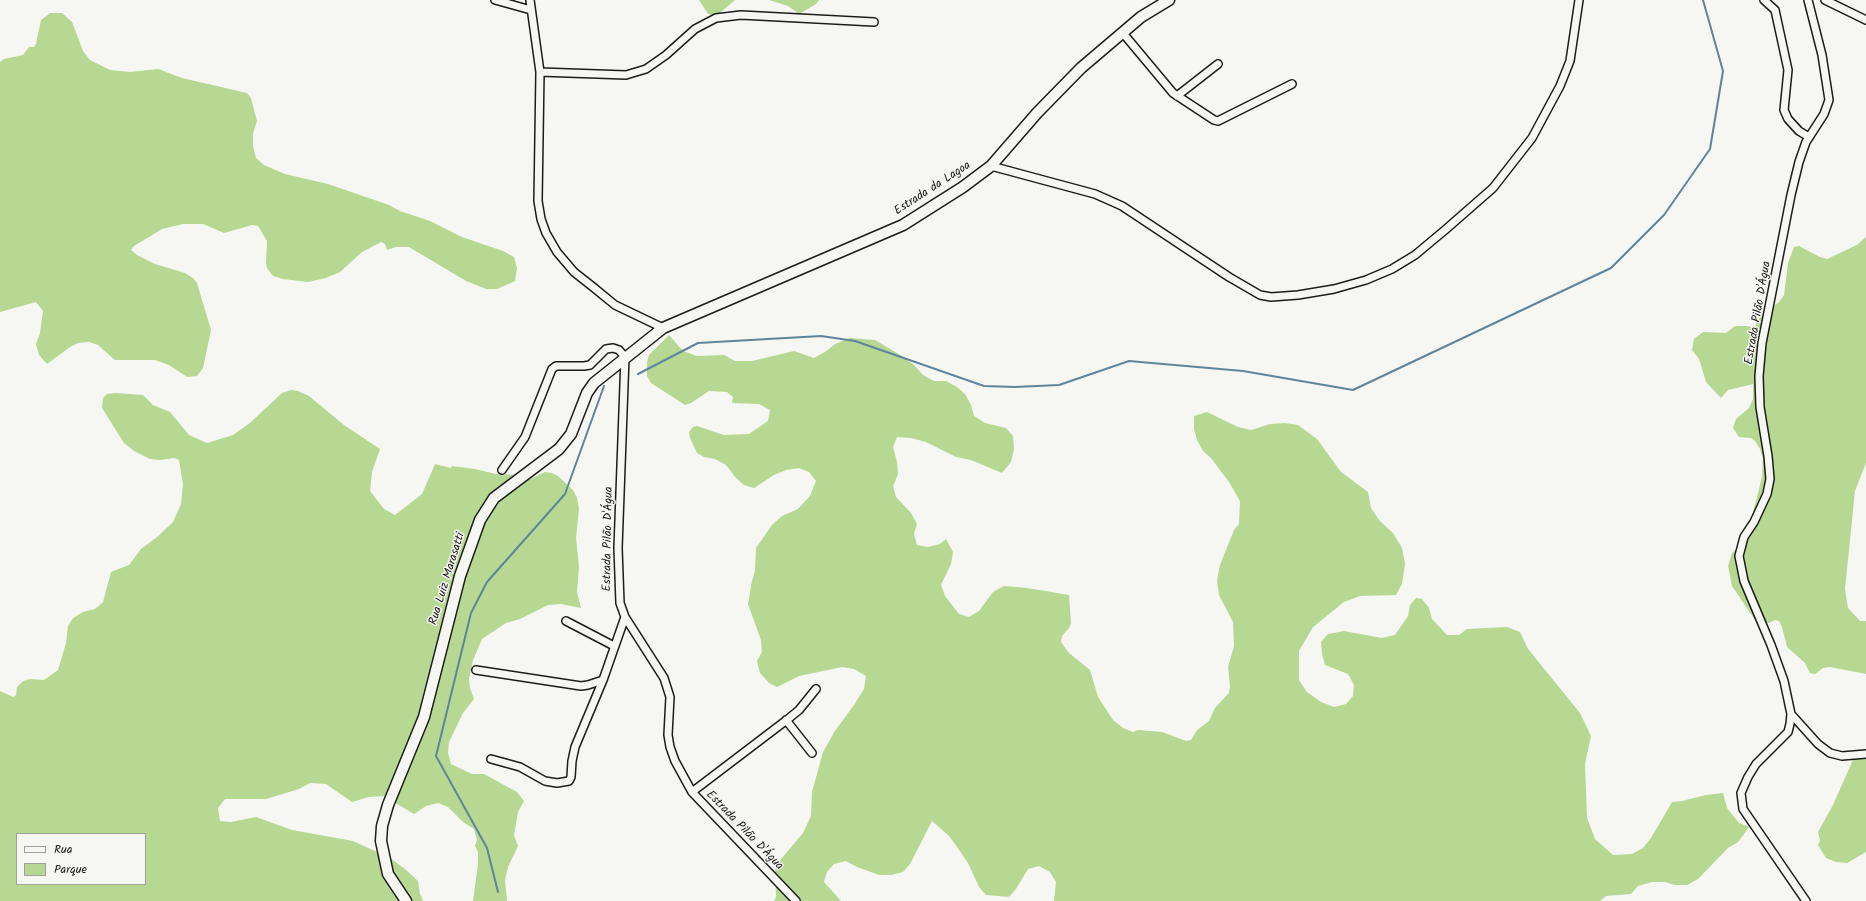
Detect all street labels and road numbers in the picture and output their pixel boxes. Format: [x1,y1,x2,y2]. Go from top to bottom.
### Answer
street label: Estrada da Lagoa [892,159,974,219]
street label: Estrada Pilão D'Água [1743,260,1775,366]
street label: Estrada Pilão D'Água [601,486,617,592]
street label: Rua Luiz Marasatti [427,531,469,627]
street label: Estrada Pilão D'Água [702,788,786,874]

